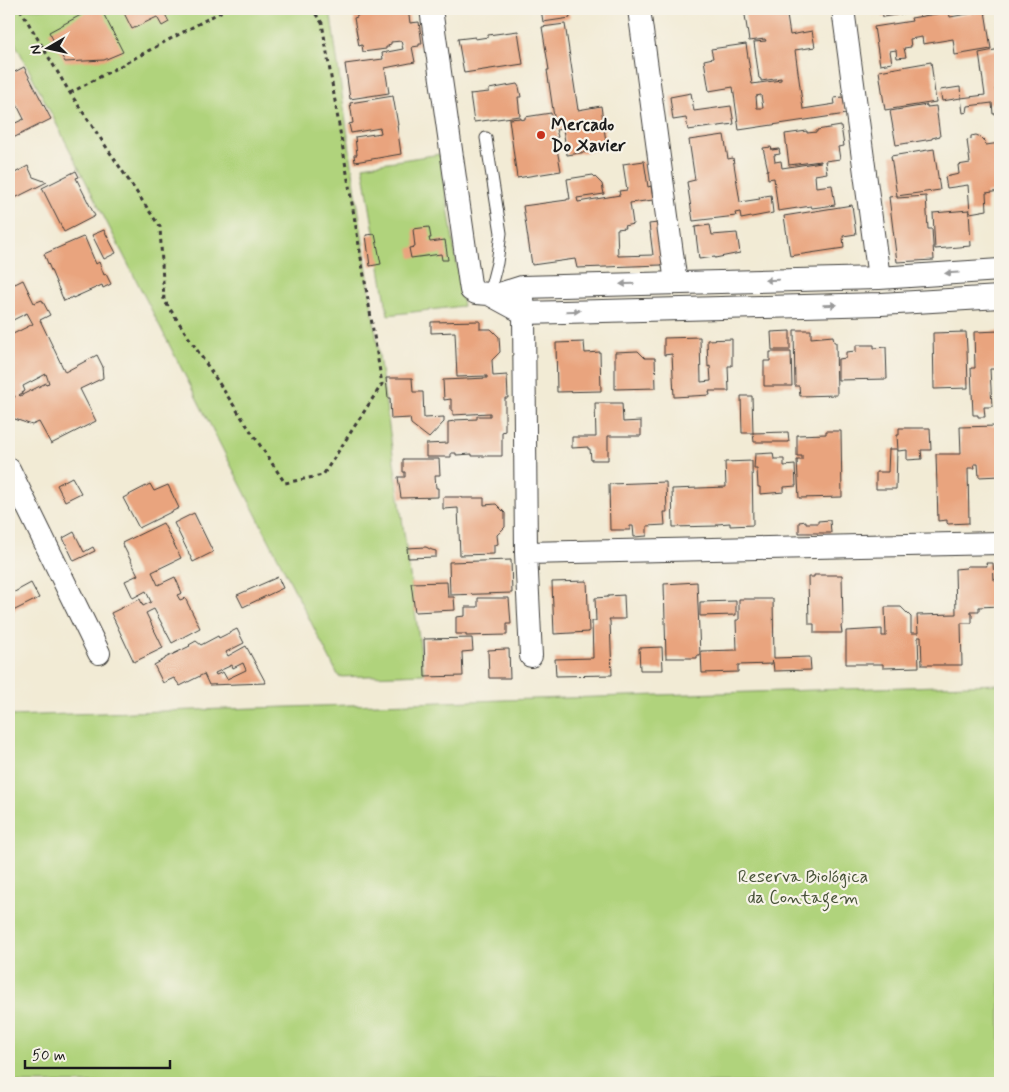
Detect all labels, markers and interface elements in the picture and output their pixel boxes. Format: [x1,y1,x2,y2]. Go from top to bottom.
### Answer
north arrow [22,22,72,72]
text: N [27,44,46,56]
place label: Mercado Do Xavier [551,113,626,158]
marker: Mercado Do Xavier [535,129,547,141]
one-way arrow [943,269,959,277]
one-way arrow [764,276,780,284]
one-way arrow [619,280,635,288]
one-way arrow [822,301,838,309]
one-way arrow [565,307,581,315]
park label: Reserva Biológica da Contagem [738,865,868,912]
scale bar [25,1037,170,1069]
text: 50 m [32,1046,66,1066]

